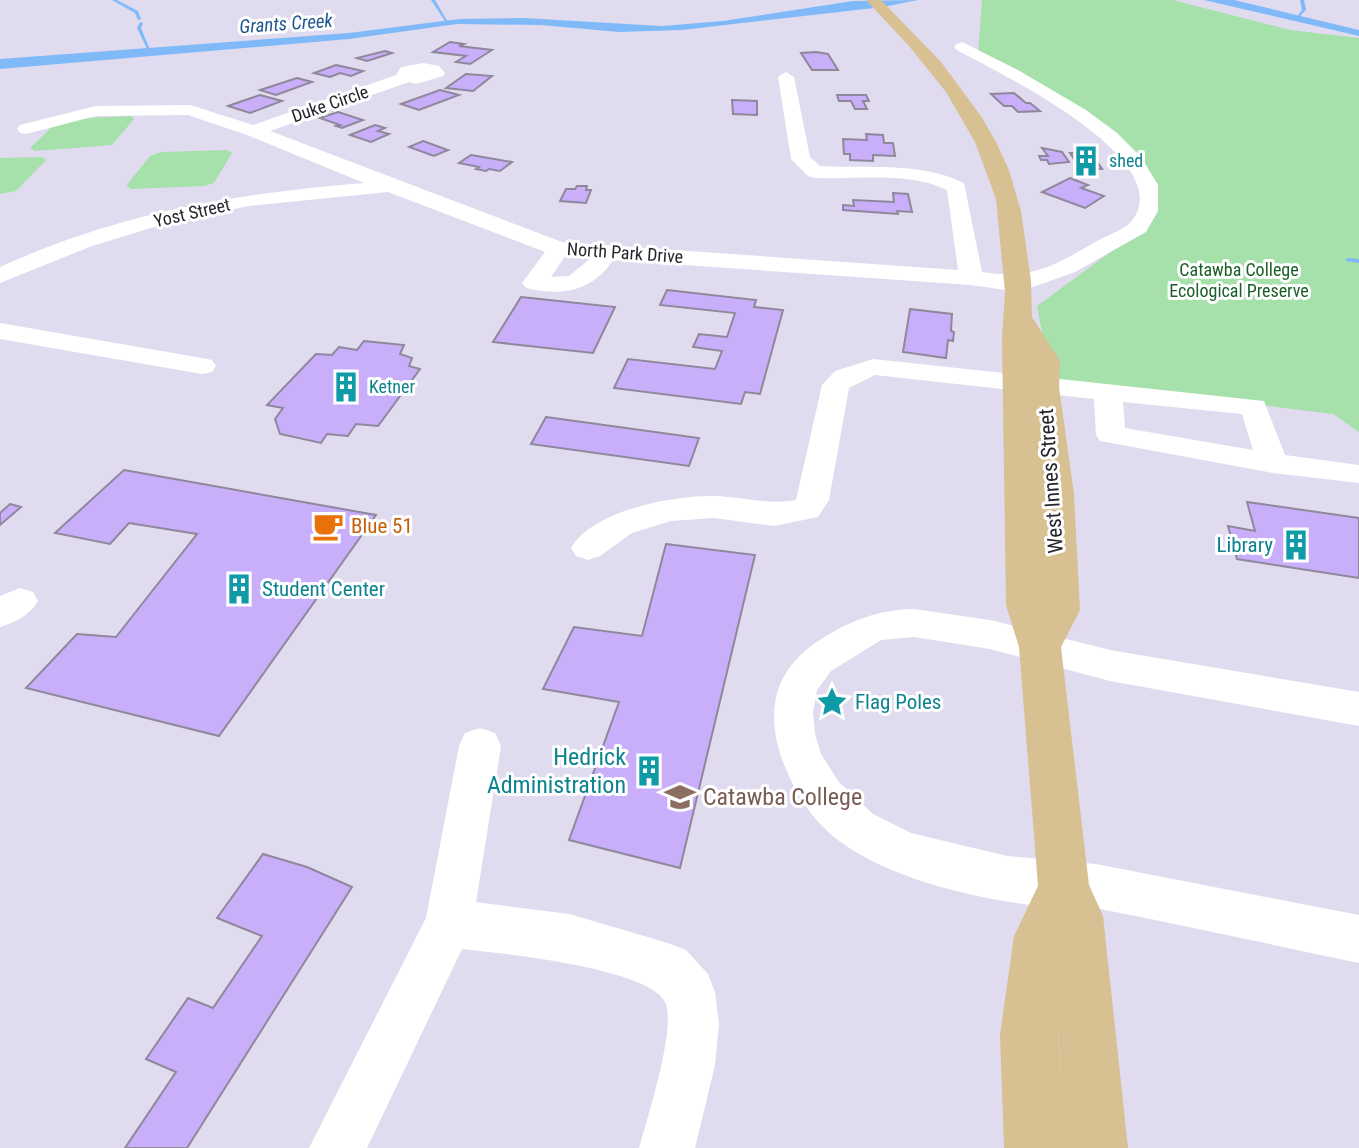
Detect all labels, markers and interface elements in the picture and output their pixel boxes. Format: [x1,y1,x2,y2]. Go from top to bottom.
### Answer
water label: Grants Creek [239,9,334,38]
street label: Duke Circle [289,81,371,126]
building icon: shed [1069,144,1103,178]
place label: shed [1109,150,1143,171]
street label: Yost Street [152,194,232,231]
street label: North Park Drive [566,238,684,267]
park label: Catawba College Ecological Preserve [1169,259,1309,301]
building icon: Ketner [329,370,363,404]
place label: Ketner [369,376,416,397]
street label: West Innes Street [1034,408,1068,554]
cafe icon: Blue 51 [311,509,345,543]
place label: Blue 51 [351,514,413,538]
building icon: Library [1279,528,1313,562]
place label: Library [1216,533,1273,557]
building icon: Student Center [222,572,256,606]
place label: Student Center [262,577,385,601]
place icon: Flag Poles [815,685,849,719]
place label: Flag Poles [855,690,941,714]
place label: Hedrick Administration [487,743,626,799]
building icon: Hedrick Administration [632,754,666,788]
school or university icon: Catawba College [663,780,697,814]
place label: Catawba College [703,783,862,811]

